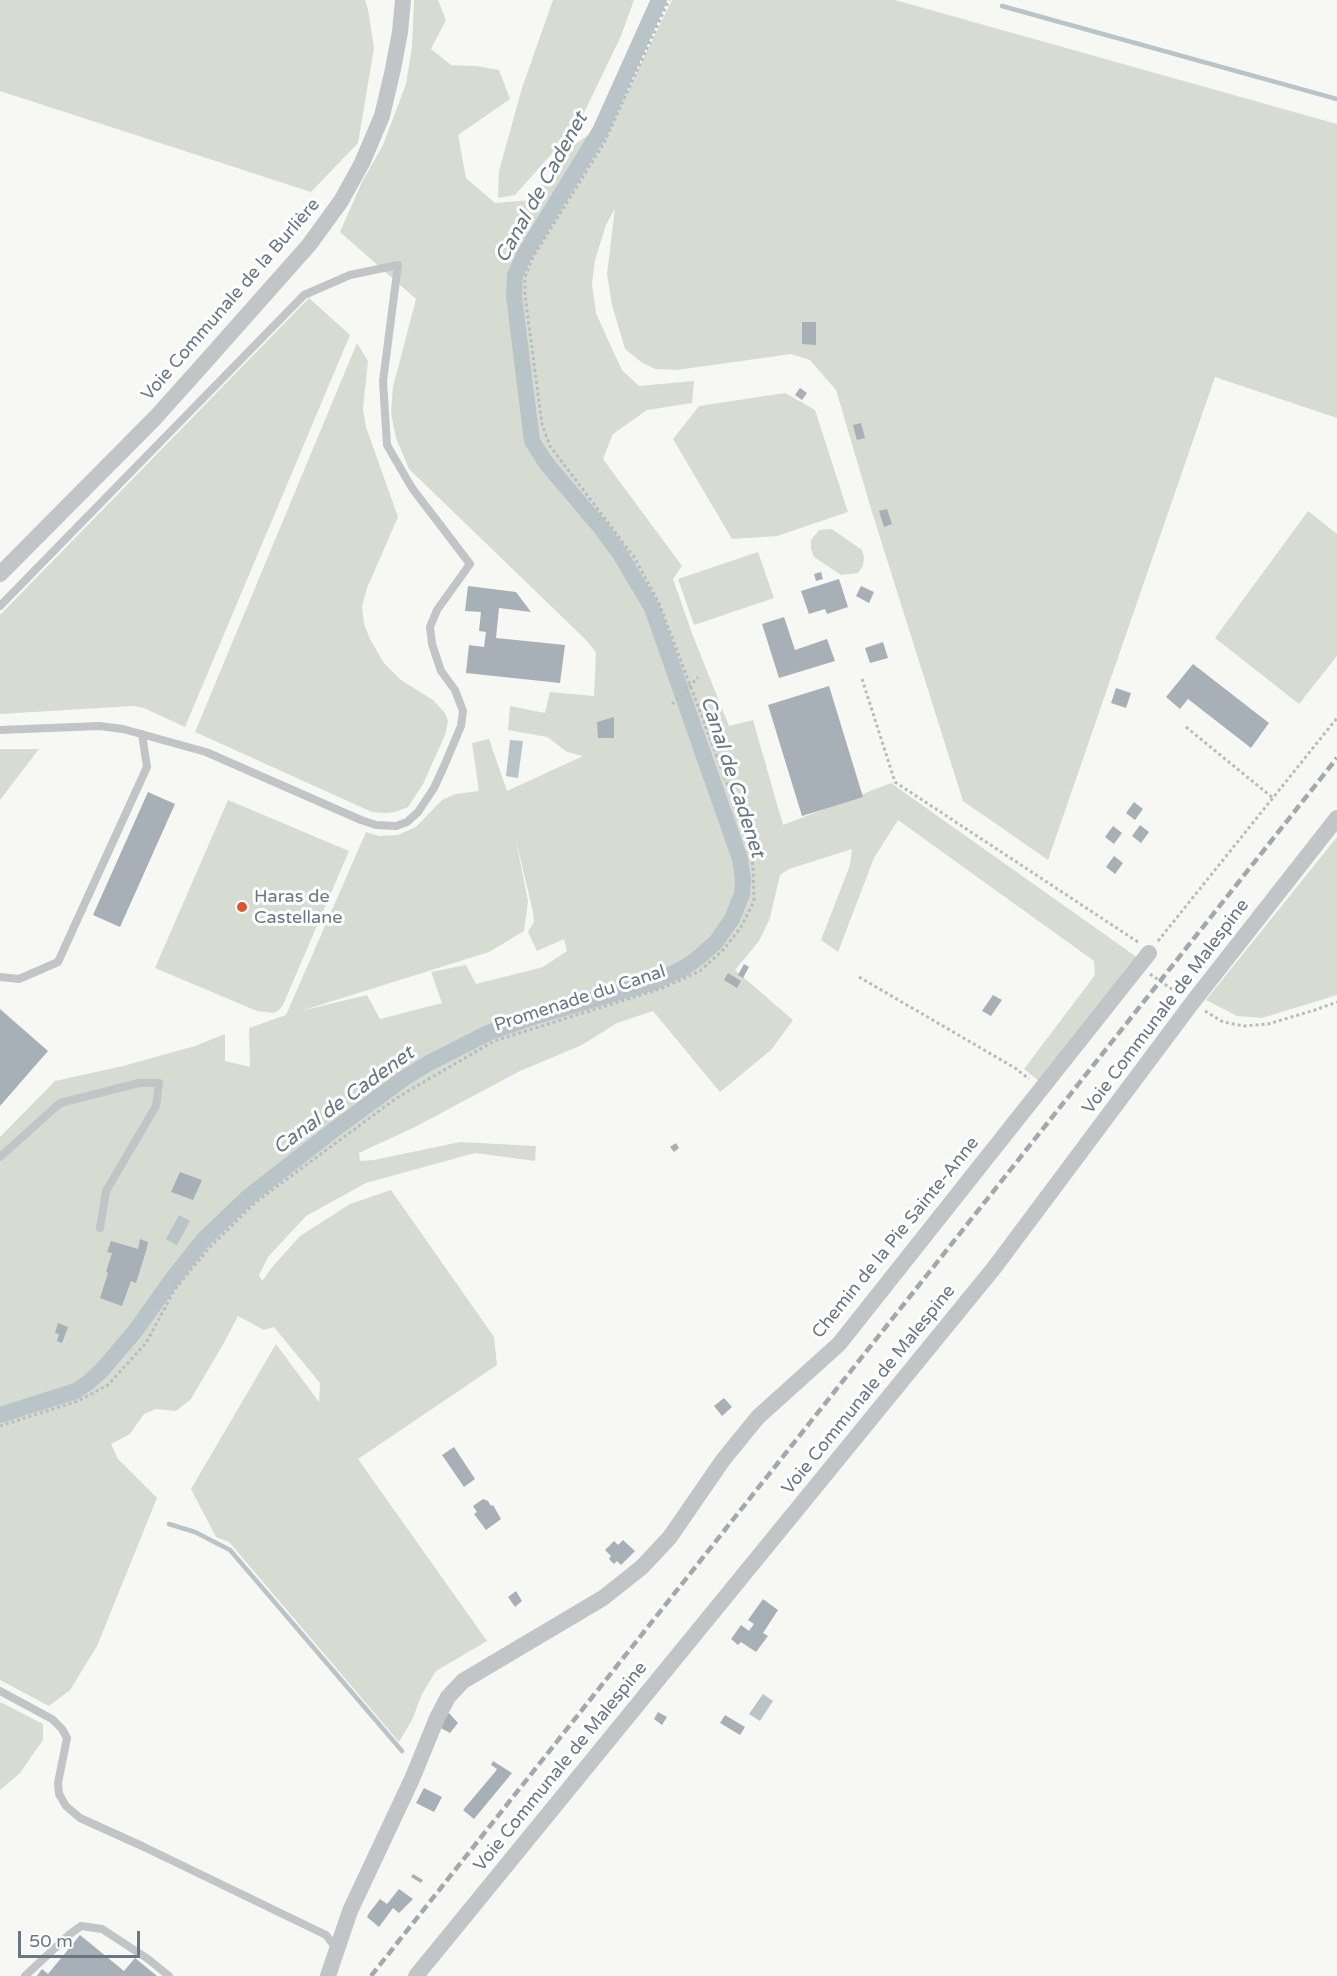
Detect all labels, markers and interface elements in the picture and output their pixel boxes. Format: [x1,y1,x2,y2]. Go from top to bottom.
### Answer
water label: Canal de Cadenet [491,109,593,267]
street label: Voie Communale de la Burlière [137,194,325,406]
water label: Canal de Cadenet [695,693,769,861]
place label: Haras de Castellane [254,886,342,928]
street label: Voie Communale de Malespine [1078,895,1254,1119]
marker: Haras de Castellane [235,900,249,914]
street label: Promenade du Canal [492,961,668,1037]
water label: Canal de Cadenet [269,1042,419,1160]
street label: Chemin de la Pie Sainte-Anne [808,1133,984,1343]
street label: Voie Communale de Malespine [778,1281,960,1499]
street label: Voie Communale de Malespine [470,1658,652,1876]
scale bar [21,1919,142,1957]
text: 50 m [29,1930,73,1952]

